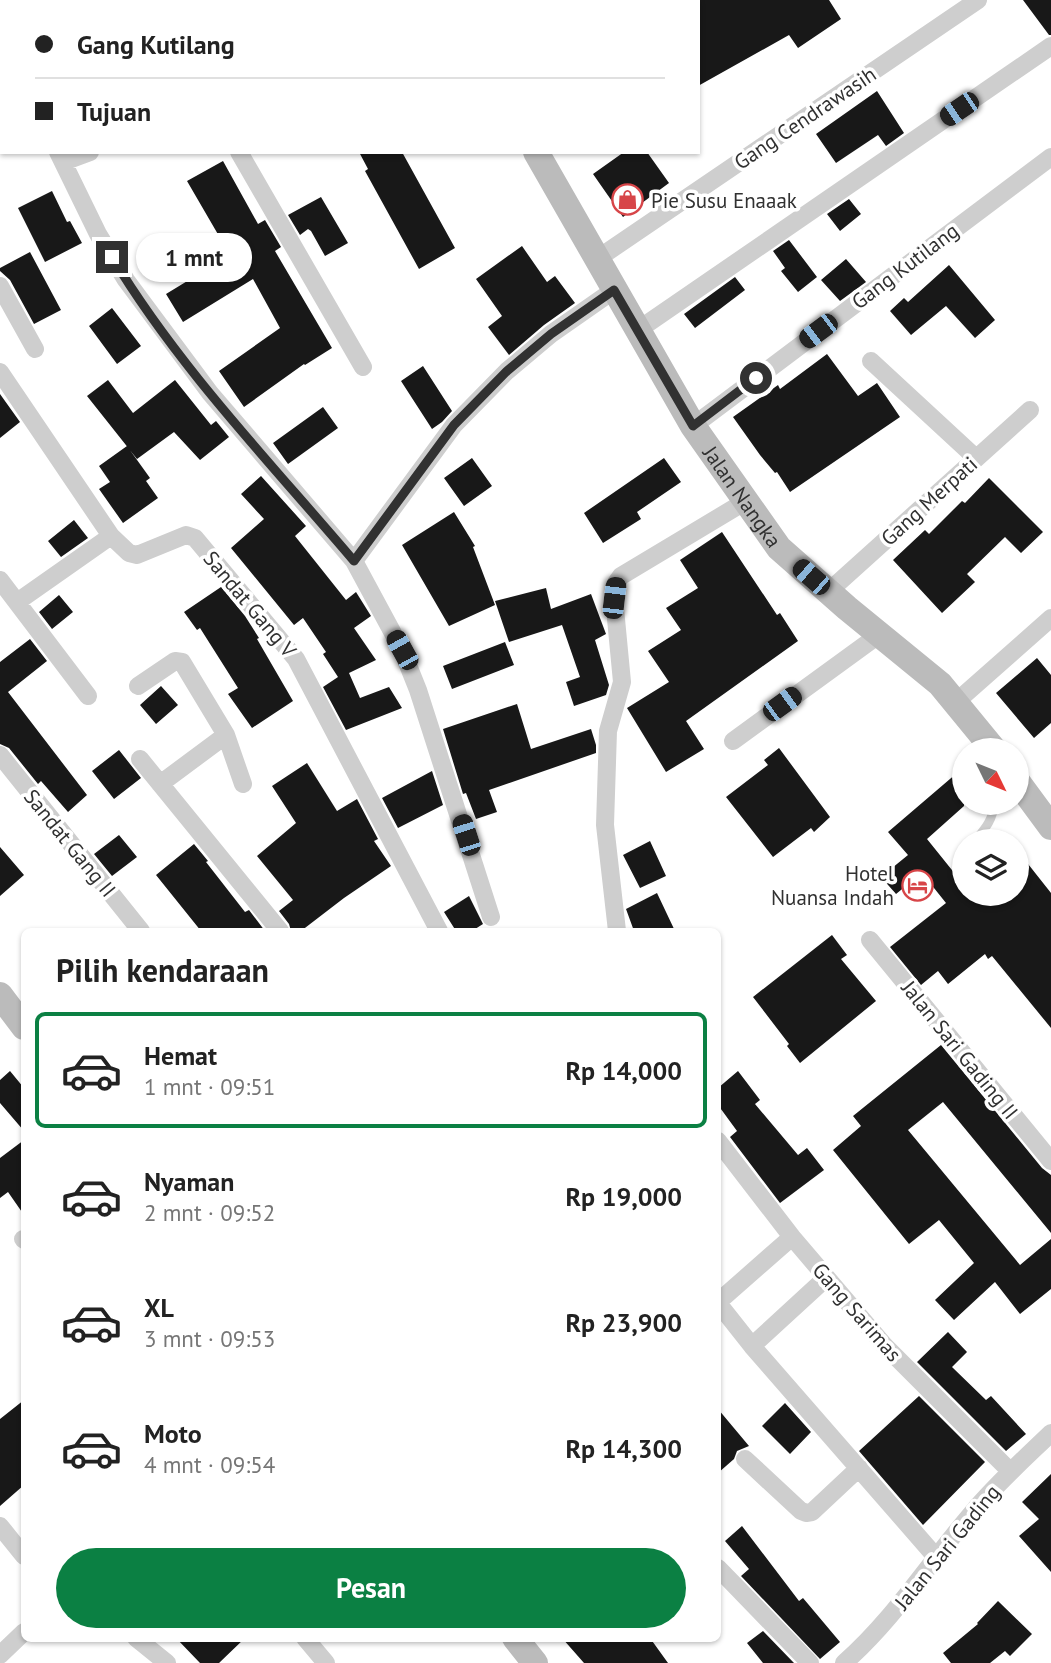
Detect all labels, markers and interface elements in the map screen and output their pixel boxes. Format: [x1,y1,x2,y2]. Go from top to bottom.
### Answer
text: Gang Kutilang [77,28,235,61]
street label: Gang Cendrawasih [729,60,881,176]
car [936,89,983,129]
text: Tujuan [77,95,151,128]
shop icon: Pie Susu Enaaak [611,183,645,217]
place label: Pie Susu Enaaak [651,187,797,214]
street label: Gang Kutilang [846,217,964,315]
callout: 1 mnt [136,232,252,282]
route end [96,241,128,273]
text: 1 mnt [165,243,223,272]
car [795,310,842,352]
route start [740,362,772,394]
street label: Jalan Nangka [697,440,788,552]
street label: Gang Merpati [875,451,983,551]
street label: Sandat Gang V [198,545,302,663]
car [789,555,834,599]
car [602,576,627,620]
car [383,627,422,673]
car [759,683,806,725]
north arrow [952,738,1029,816]
map controls [952,738,1029,906]
street label: Sandat Gang II [18,783,122,903]
car [450,812,483,858]
button: layers [952,829,1029,906]
place label: Hotel Nuansa Indah [771,860,894,911]
hotel icon: Hotel Nuansa Indah [900,868,934,902]
text: Pilih kendaraan [56,949,269,991]
street label: Jalan Sari Gading II [895,974,1024,1125]
icon: car [60,1039,123,1102]
text: Hemat [144,1039,217,1072]
text: Rp 14,000 [565,1054,682,1087]
text: 1 mnt · 09:51 [144,1072,275,1101]
icon: car [60,1165,123,1228]
text: Nyaman [144,1165,234,1198]
text: Rp 19,000 [565,1180,682,1213]
text: 2 mnt · 09:52 [144,1198,275,1227]
street label: Gang Sarimas [807,1257,907,1367]
icon: car [60,1291,123,1354]
text: XL [144,1291,174,1324]
text: Rp 23,900 [565,1306,682,1339]
text: 3 mnt · 09:53 [144,1324,275,1353]
icon: car [60,1417,123,1480]
text: Moto [144,1417,202,1450]
text: Rp 14,300 [565,1432,682,1465]
text: 4 mnt · 09:54 [144,1450,275,1479]
street label: Jalan Sari Gading [888,1479,1006,1616]
button: Pesan [56,1548,686,1628]

